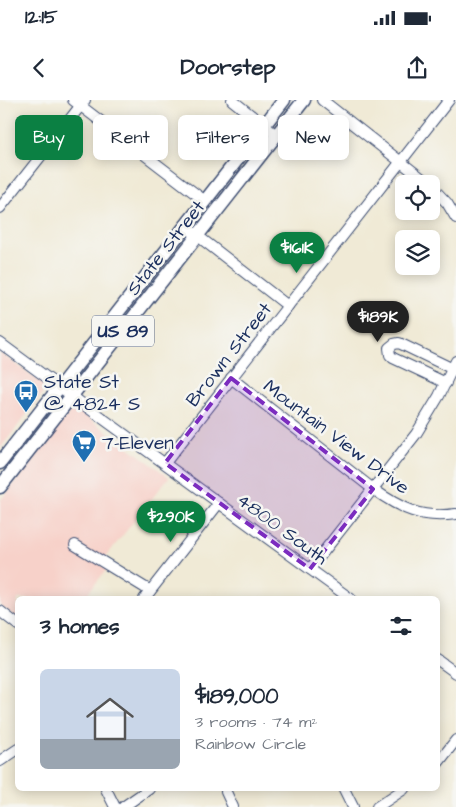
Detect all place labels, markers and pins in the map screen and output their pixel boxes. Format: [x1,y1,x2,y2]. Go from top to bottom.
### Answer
pin: $161K [262,232,332,274]
pin: $189K [343,300,413,343]
place label: State St @ 4824 S [44,369,140,418]
bus stop icon: State St @ 4824 S [13,379,39,413]
supermarket icon: 7-Eleven [71,429,97,463]
place label: 7-Eleven [102,430,174,457]
pin: $290K [136,500,206,543]

